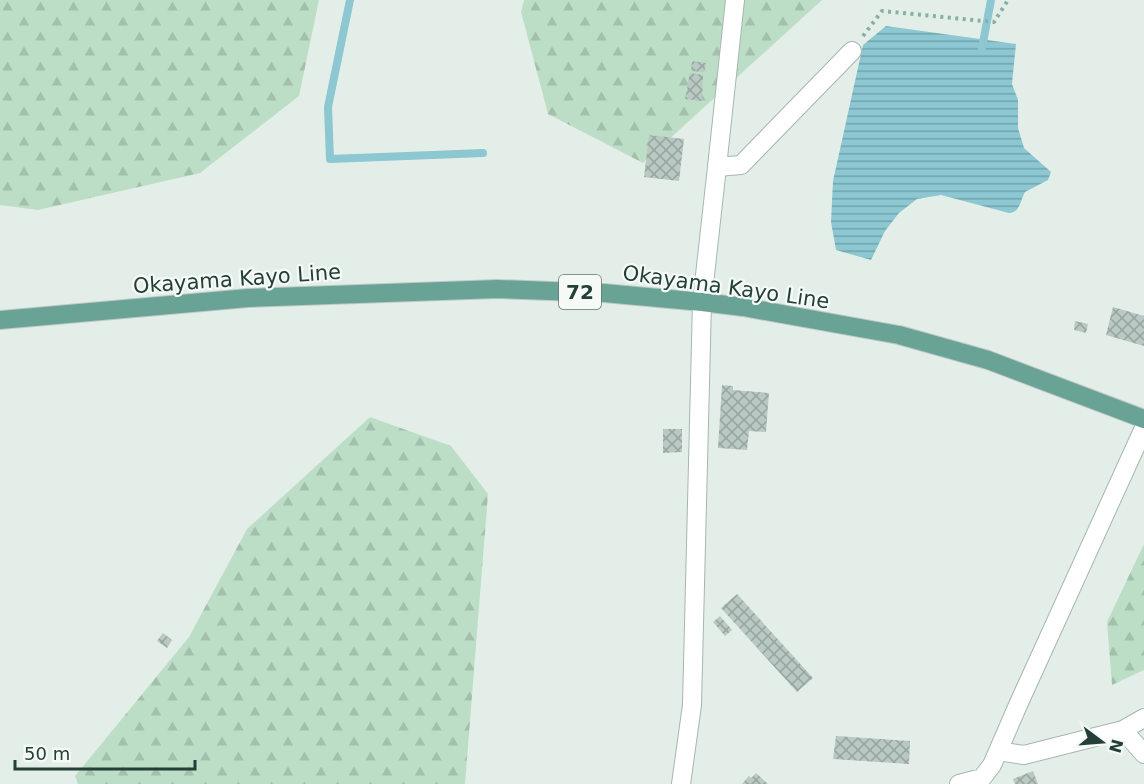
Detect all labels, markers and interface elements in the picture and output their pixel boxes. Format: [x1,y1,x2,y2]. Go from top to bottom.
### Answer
street label: Okayama Kayo Line [132,260,342,298]
street label: Okayama Kayo Line [621,261,831,313]
road number: 72 [559,275,601,309]
north arrow [1072,712,1132,772]
scale bar [15,733,195,771]
text: N [1105,737,1127,755]
text: 50 m [24,743,70,764]

